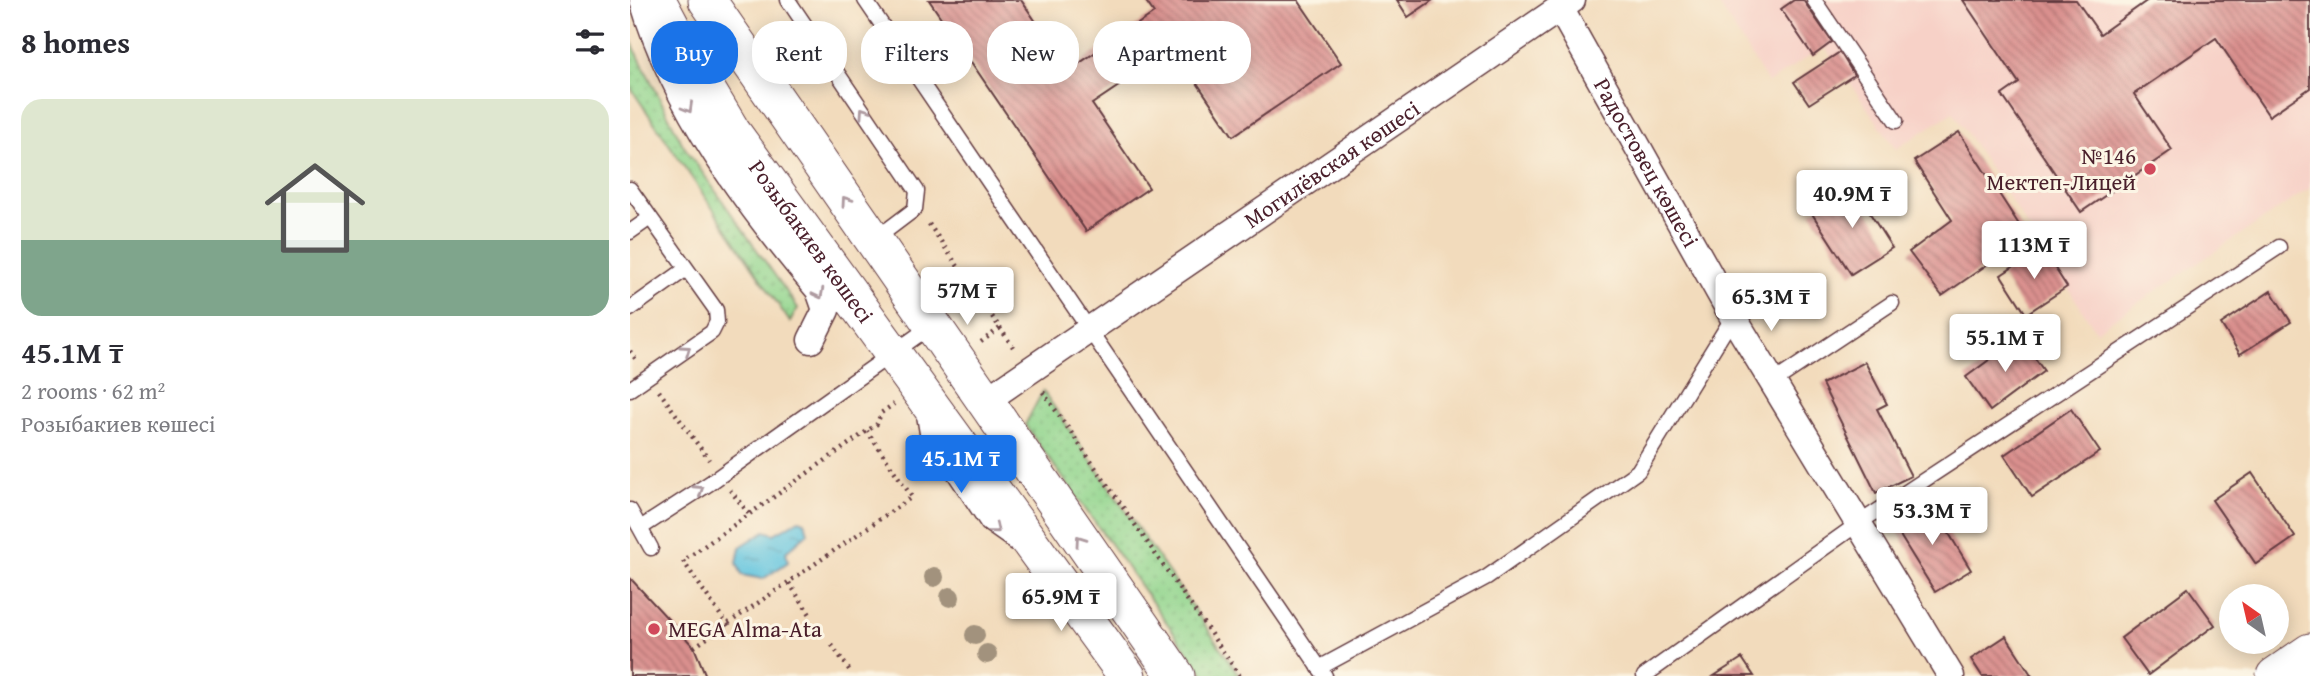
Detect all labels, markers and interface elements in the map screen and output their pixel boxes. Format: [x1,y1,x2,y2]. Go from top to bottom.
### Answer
text: 8 homes [21,20,130,64]
chip: Buy [651,21,738,84]
chip: Rent [752,21,847,84]
chip: Filters [861,21,973,84]
chip: New [987,21,1079,84]
chip: Apartment [1093,21,1251,84]
icon: filters [571,23,609,61]
street label: Радостовец көшесі [1586,71,1708,253]
street label: Могилёвская көшесі [1237,92,1426,236]
one-way arrow [680,100,693,113]
one-way arrow [860,107,872,120]
place label: №146 Мектеп-Лицей [1987,139,2136,198]
icon: home [252,145,378,271]
street label: Розыбакиев көшесі [741,153,882,329]
marker: №146 Мектеп-Лицей [2142,161,2158,177]
pin: 40.9M ₸ [1787,170,1917,230]
text: 40.9M ₸ [1812,176,1892,209]
one-way arrow [842,196,854,209]
pin: 113M ₸ [1977,222,2091,281]
text: 113M ₸ [1998,227,2070,260]
pin: 57M ₸ [918,268,1016,327]
text: 57M ₸ [937,273,997,306]
pin: 65.3M ₸ [1706,274,1836,333]
text: 65.3M ₸ [1731,279,1811,312]
one-way arrow [810,286,824,299]
pin: 55.1M ₸ [1940,314,2070,374]
text: 55.1M ₸ [1965,320,2045,353]
text: 45.1M ₸ [21,330,124,374]
one-way arrow [678,346,691,358]
text: 2 rooms · 62 m² [21,374,165,407]
text: Розыбакиев көшесі [21,407,215,440]
pin: 45.1M ₸ [896,435,1026,495]
text: 45.1M ₸ [921,441,1001,474]
one-way arrow [692,485,705,498]
pin: 53.3M ₸ [1867,488,1997,547]
text: 53.3M ₸ [1892,493,1972,526]
one-way arrow [988,520,1000,533]
one-way arrow [1076,535,1089,548]
pin: 65.9M ₸ [996,574,1126,633]
text: 65.9M ₸ [1021,579,1101,612]
north arrow [2219,584,2289,654]
map controls [2219,584,2289,654]
place label: MEGA Alma-Ata [668,612,822,645]
marker: MEGA Alma-Ata [646,621,662,637]

